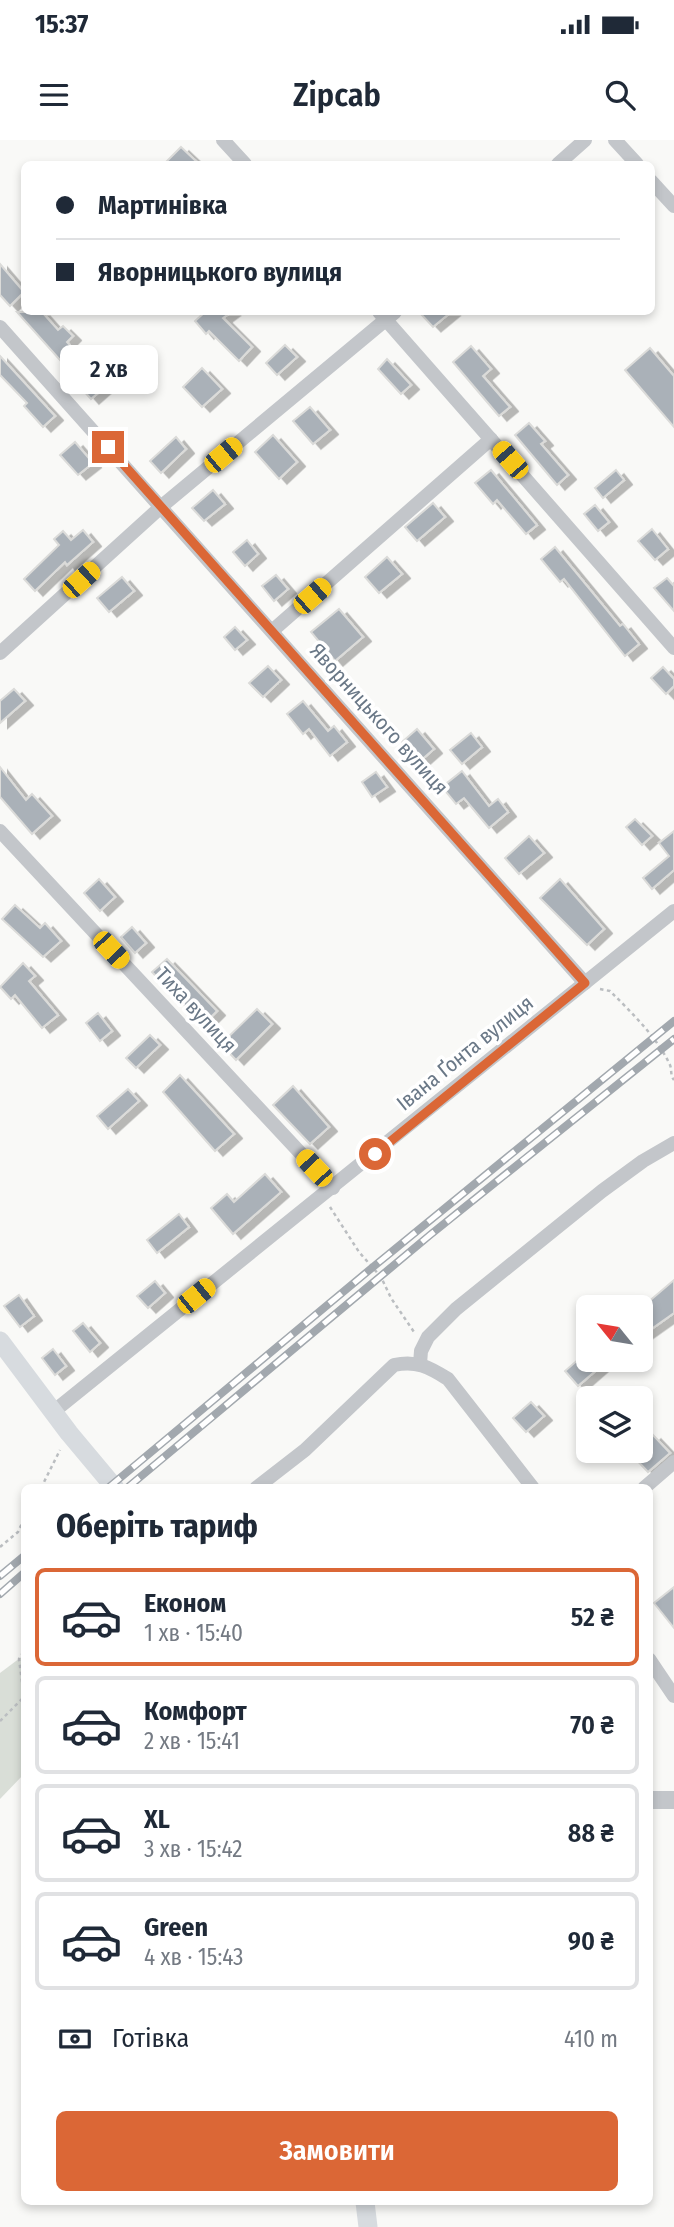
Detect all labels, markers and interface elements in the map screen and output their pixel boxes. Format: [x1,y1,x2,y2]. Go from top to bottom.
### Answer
text: 15:37 [35,9,88,40]
icon: menu [35,76,73,114]
text: Zipcab [293,76,381,114]
icon: search [601,76,639,114]
text: Мартинівка [98,190,228,221]
text: Яворницького вулиця [98,257,342,288]
callout: 2 хв [59,345,157,394]
text: 2 хв [90,355,128,383]
route end [92,431,124,463]
car [201,433,246,477]
car [489,437,532,483]
car [59,558,104,602]
car [290,574,335,618]
street label: Яворницького вулиця [304,638,454,800]
car [89,927,134,973]
street label: Тиха вулиця [150,962,242,1058]
street label: Івана Ґонта вулиця [391,990,539,1116]
route start [359,1138,391,1170]
car [292,1145,337,1191]
car [174,1275,219,1317]
north arrow [576,1295,653,1372]
map controls [576,1295,653,1463]
button: layers [576,1386,653,1463]
text: Оберіть тариф [56,1507,258,1545]
icon: car [60,1586,123,1649]
text: Економ [144,1588,226,1619]
text: 52 ₴ [571,1602,614,1633]
text: 1 хв · 15:40 [144,1619,243,1647]
icon: car [60,1694,123,1757]
text: Комфорт [144,1696,247,1727]
text: 70 ₴ [570,1710,614,1741]
text: 2 хв · 15:41 [144,1727,240,1755]
icon: car [60,1802,123,1865]
text: XL [144,1804,170,1835]
text: 88 ₴ [568,1818,614,1849]
text: 3 хв · 15:42 [144,1835,242,1863]
icon: car [60,1910,123,1973]
text: Green [144,1912,208,1943]
text: 90 ₴ [568,1926,614,1957]
text: 4 хв · 15:43 [144,1943,243,1971]
icon: cash [56,2020,94,2058]
text: Готівка [112,2023,189,2054]
text: 410 m [564,2025,618,2053]
button: Замовити [56,2111,618,2191]

